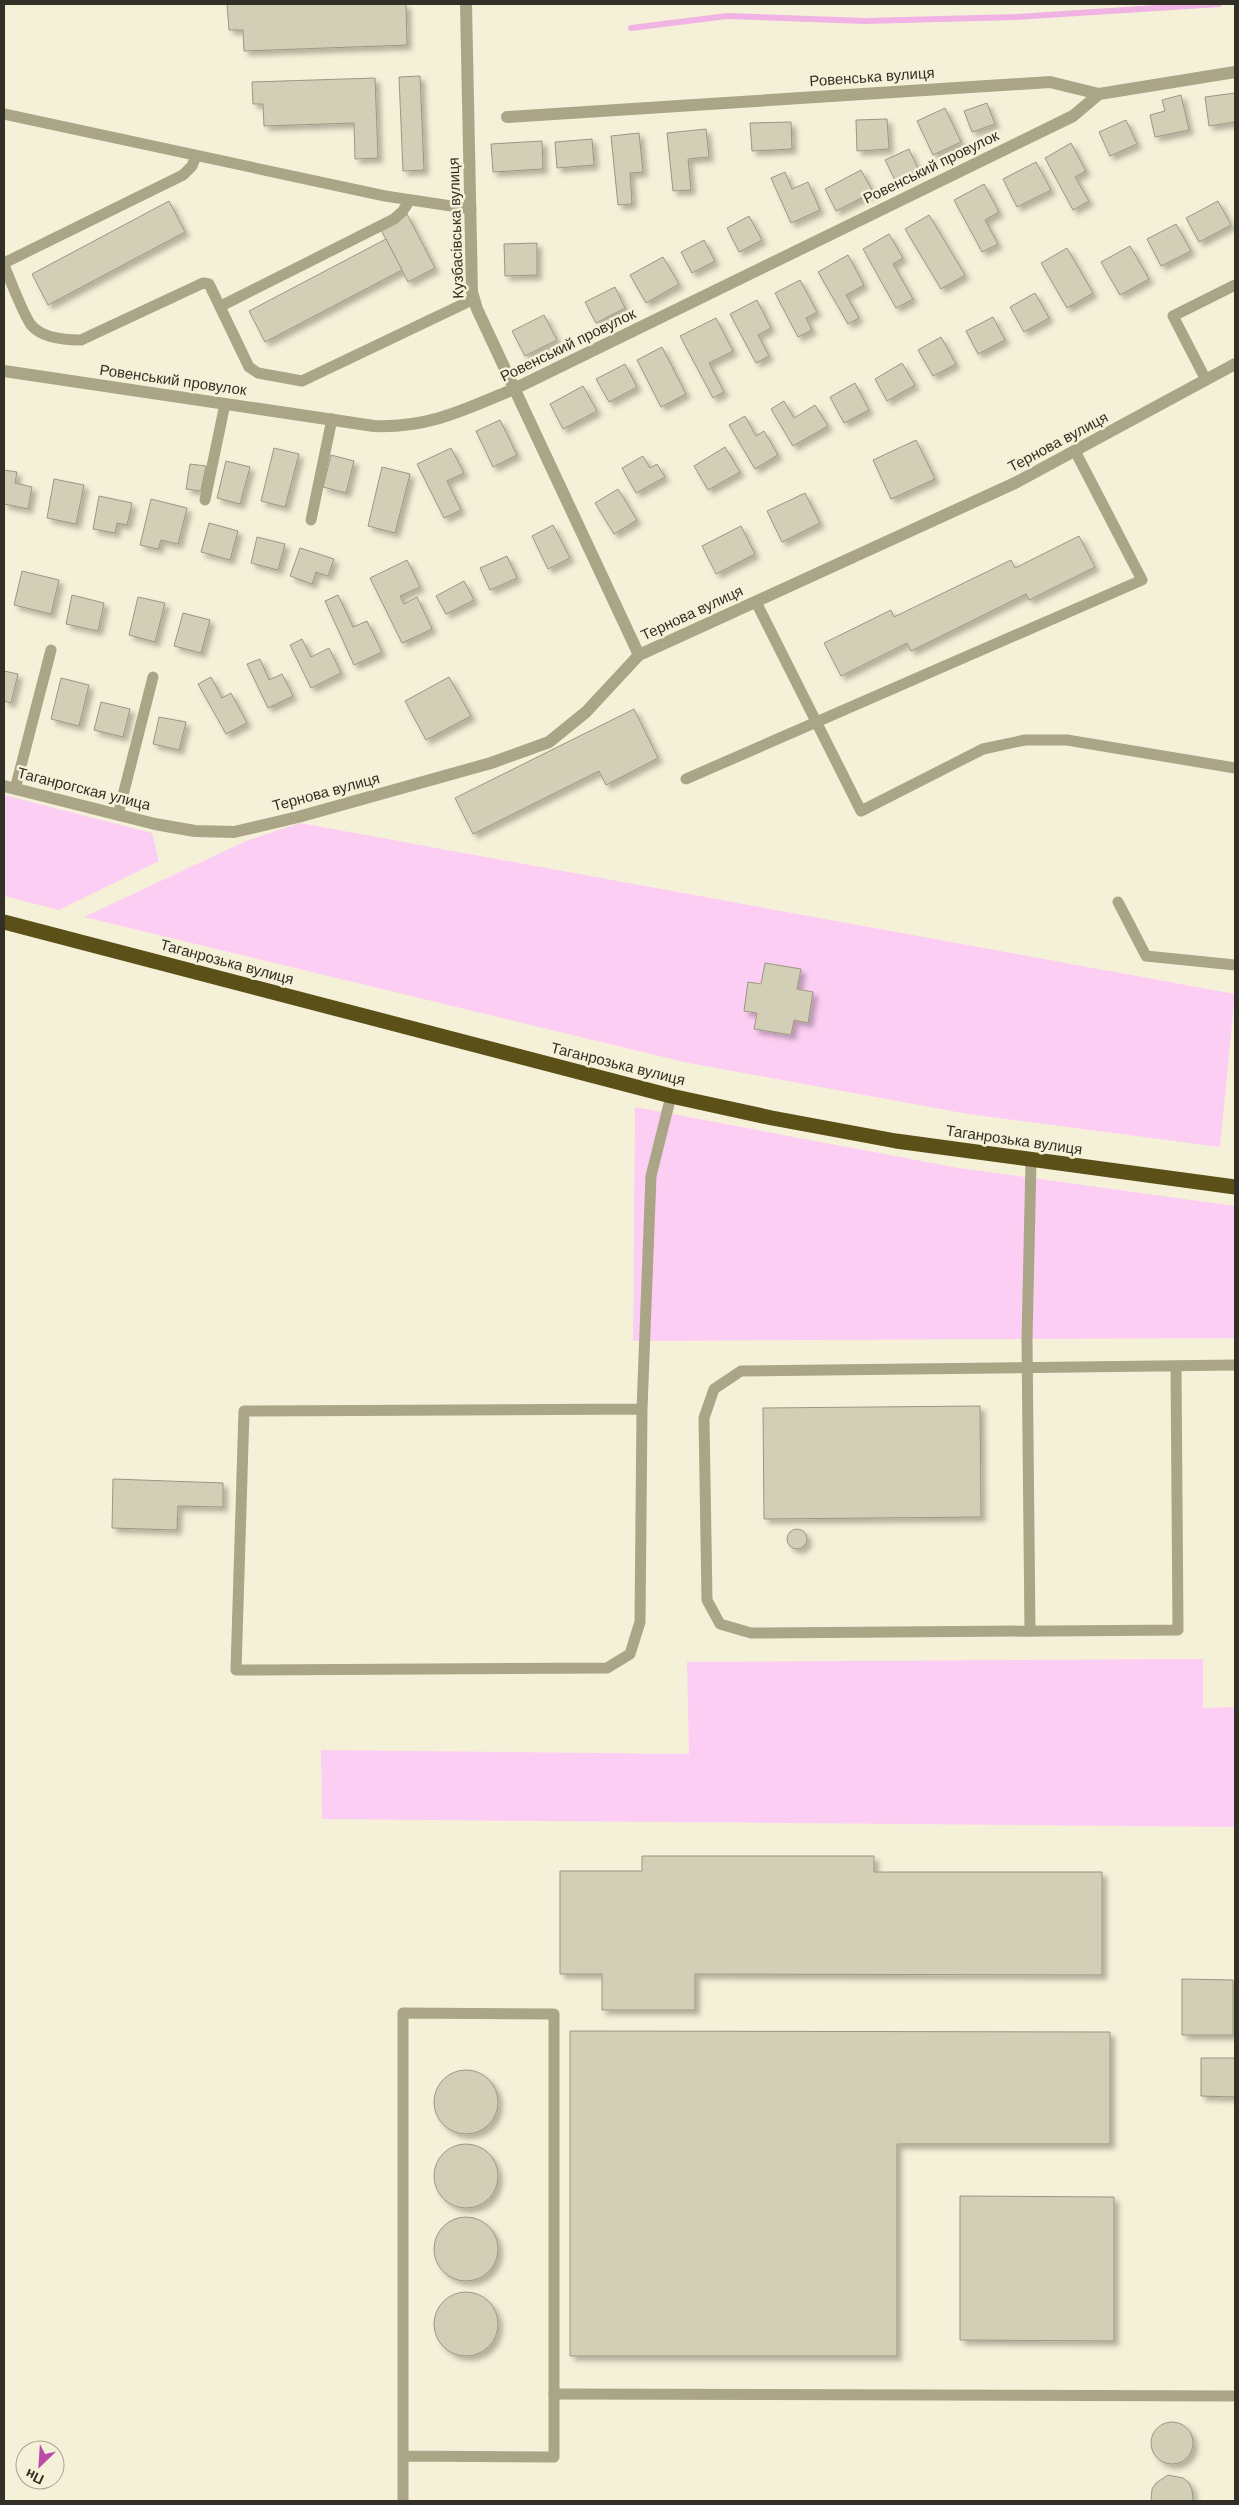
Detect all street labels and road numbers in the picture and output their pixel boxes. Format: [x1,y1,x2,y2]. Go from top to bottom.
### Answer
street label: Ровенська вулиця [809,63,935,91]
street label: Ровенський провулок [860,125,1002,208]
street label: Кузбасівська вулиця [444,157,468,299]
street label: Ровенський провулок [497,303,639,386]
street label: Ровенський провулок [98,360,248,400]
street label: Тернова вулиця [1005,407,1111,477]
street label: Тернова вулиця [638,581,746,645]
street label: Таганрогская улица [15,763,153,815]
street label: Тернова вулиця [270,768,382,816]
street label: Таганрозька вулиця [158,935,296,989]
street label: Таганрозька вулиця [549,1038,687,1090]
street label: Таганрозька вулиця [944,1121,1084,1159]

